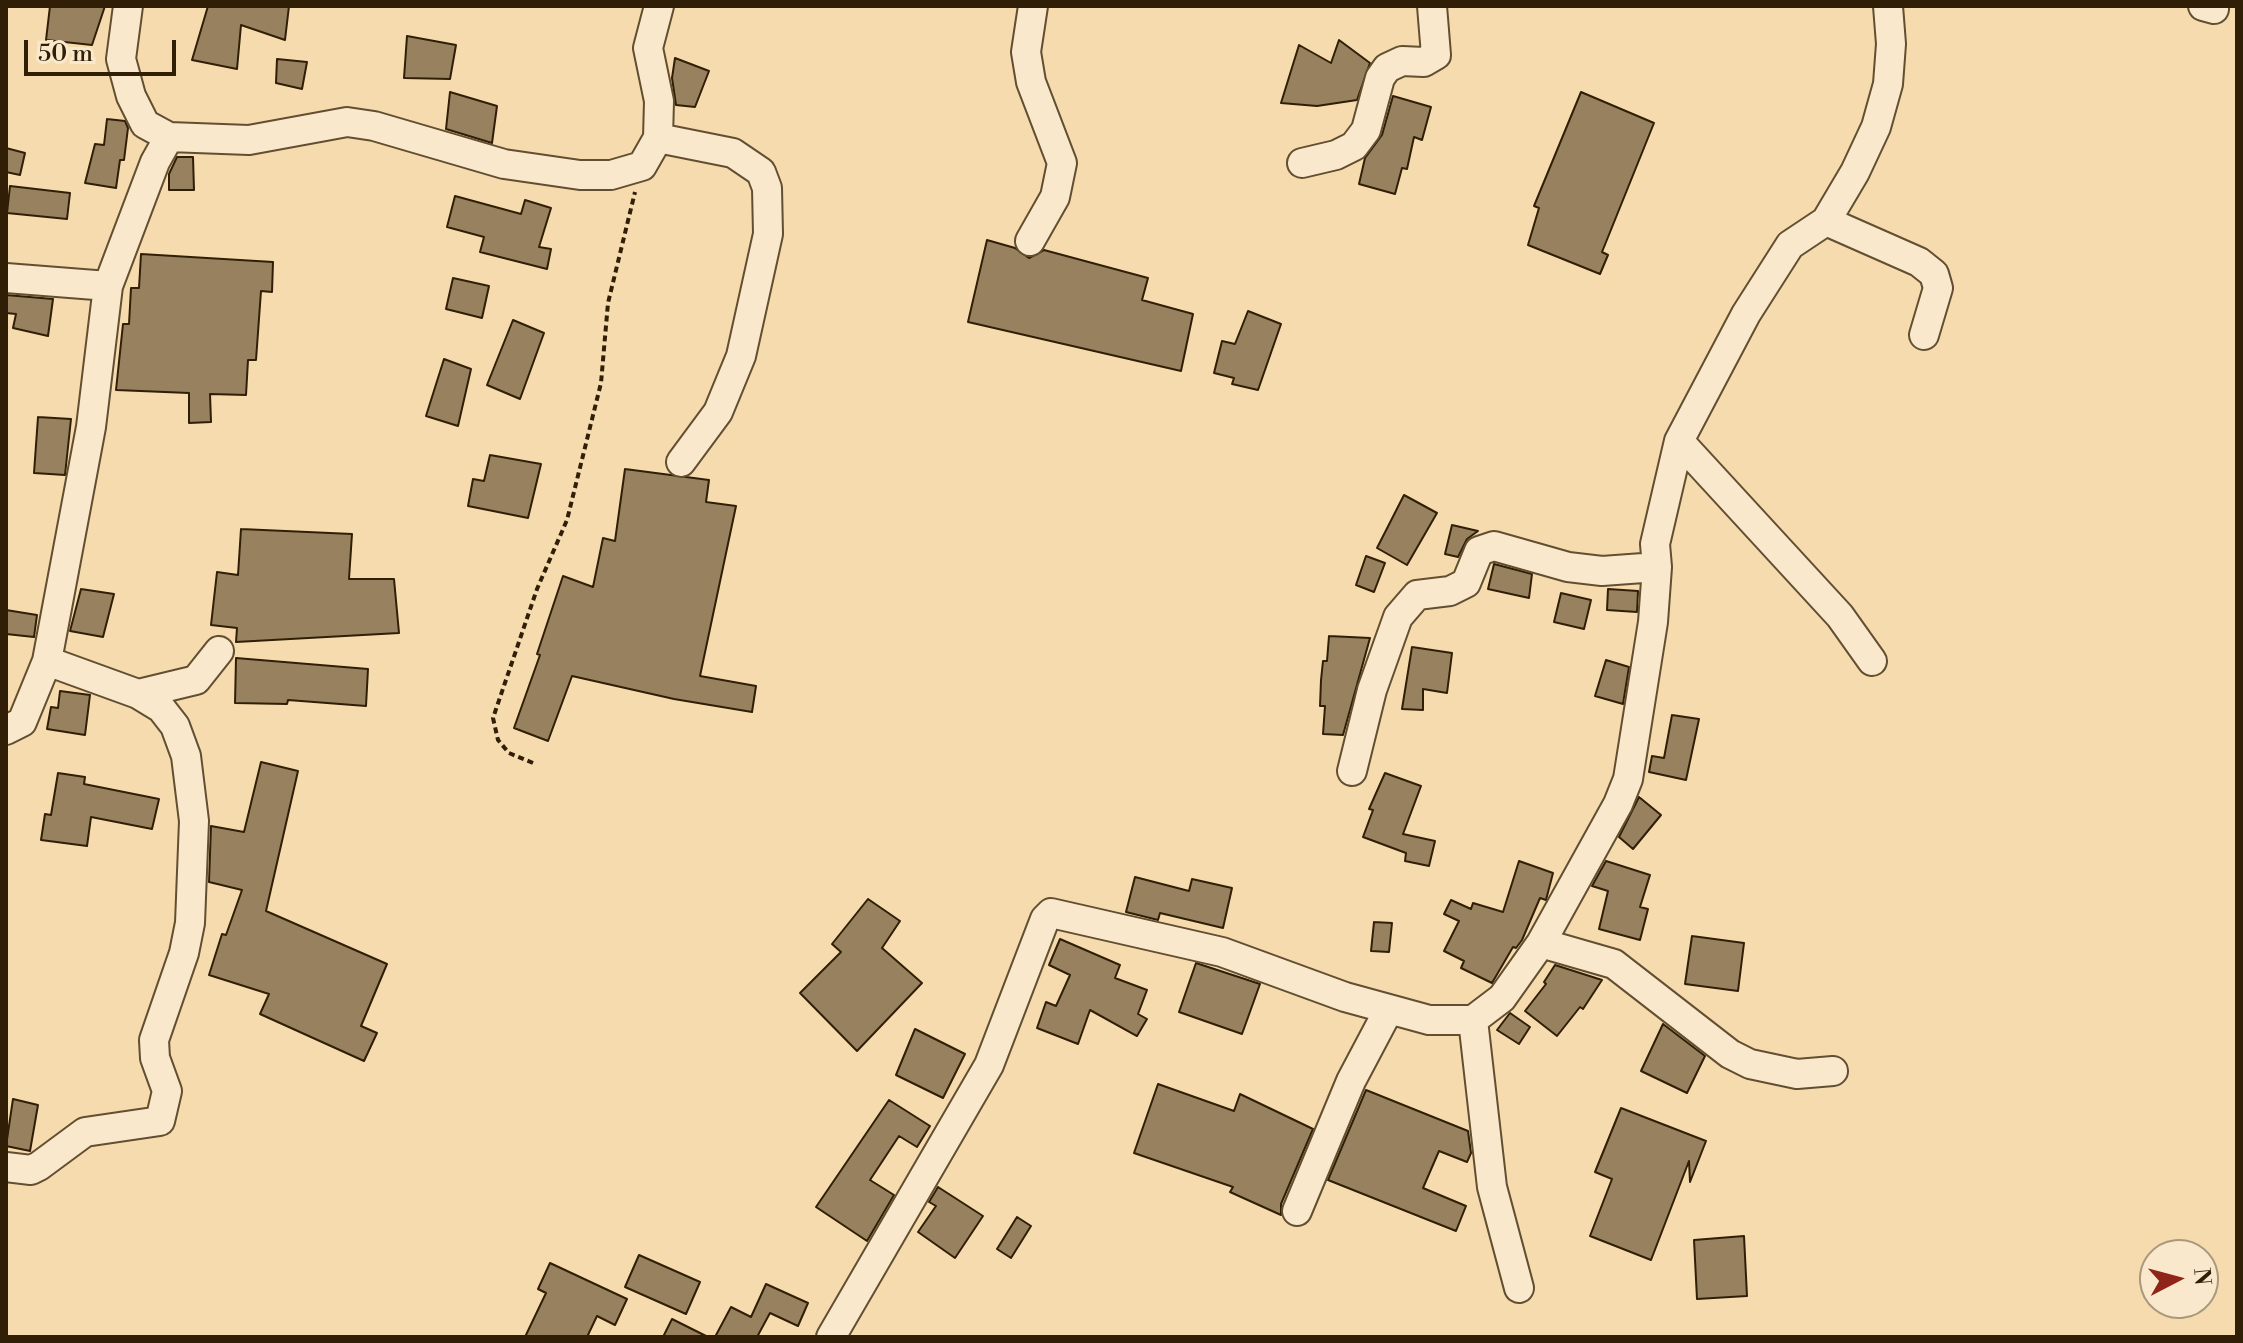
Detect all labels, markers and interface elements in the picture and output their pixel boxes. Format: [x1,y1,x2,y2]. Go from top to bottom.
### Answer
scale bar [28,24,180,74]
text: 50 m [38,39,93,69]
north arrow [2139,1239,2219,1319]
text: N [2187,1267,2216,1287]

